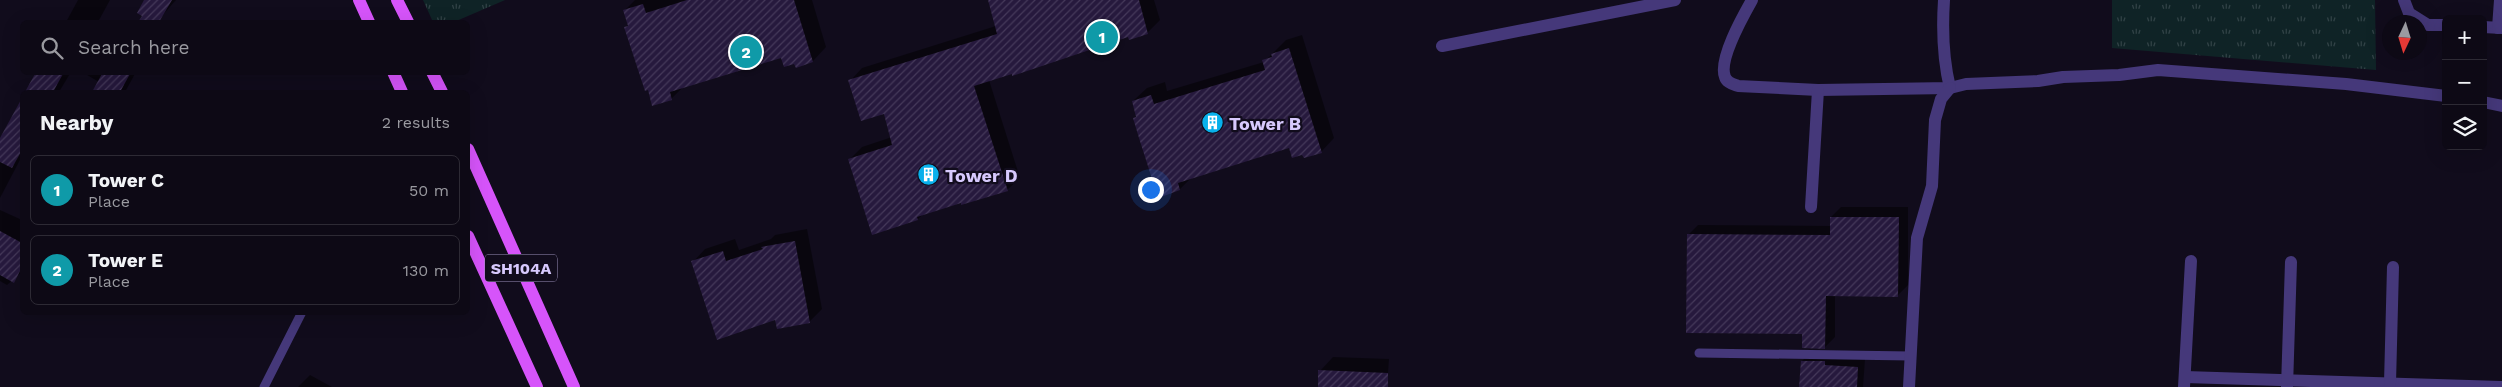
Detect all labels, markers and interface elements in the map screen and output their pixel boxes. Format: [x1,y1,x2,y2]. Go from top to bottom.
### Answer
north arrow [2382,15,2427,60]
map controls [2442,15,2487,150]
button: + [2442,15,2487,60]
pin: 1 [1086,18,1118,56]
search box [20,20,470,75]
pin: 2 [730,33,762,71]
icon: search [38,34,66,62]
text: Search here [78,36,189,59]
button: − [2442,60,2487,105]
button: layers [2442,105,2487,150]
text: Nearby [40,110,113,135]
building icon: Tower B [1201,111,1225,135]
text: 2 results [382,113,450,132]
place label: Tower B [1229,113,1301,134]
building icon: Tower D [917,163,941,187]
place label: Tower D [945,165,1018,186]
text: Tower C [88,169,164,192]
your location [1138,177,1164,203]
text: 1 [54,181,60,200]
text: 50 m [409,181,449,200]
text: Place [88,192,130,211]
text: Tower E [88,249,163,272]
road number: SH104A [485,254,557,282]
text: 2 [52,261,62,280]
text: 130 m [403,261,449,280]
text: Place [88,272,130,291]

